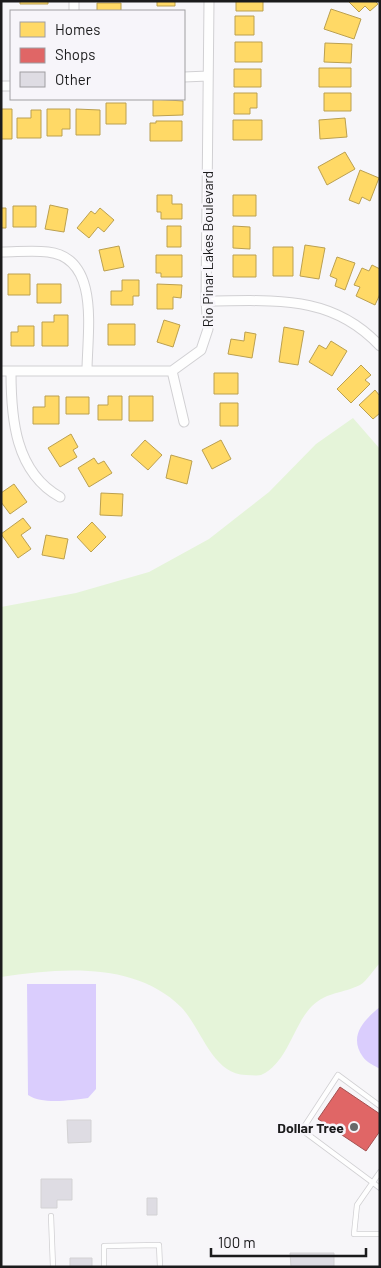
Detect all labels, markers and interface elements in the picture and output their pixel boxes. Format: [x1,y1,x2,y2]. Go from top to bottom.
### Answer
legend [10,10,185,100]
text: Homes [55,20,100,38]
text: Shops [55,45,95,63]
text: Other [55,70,92,88]
street label: Rio Pinar Lakes Boulevard [199,171,216,327]
place label: Dollar Tree [277,1119,344,1136]
marker: Dollar Tree [348,1121,360,1133]
scale bar [211,1226,366,1258]
text: 100 m [218,1233,256,1251]

